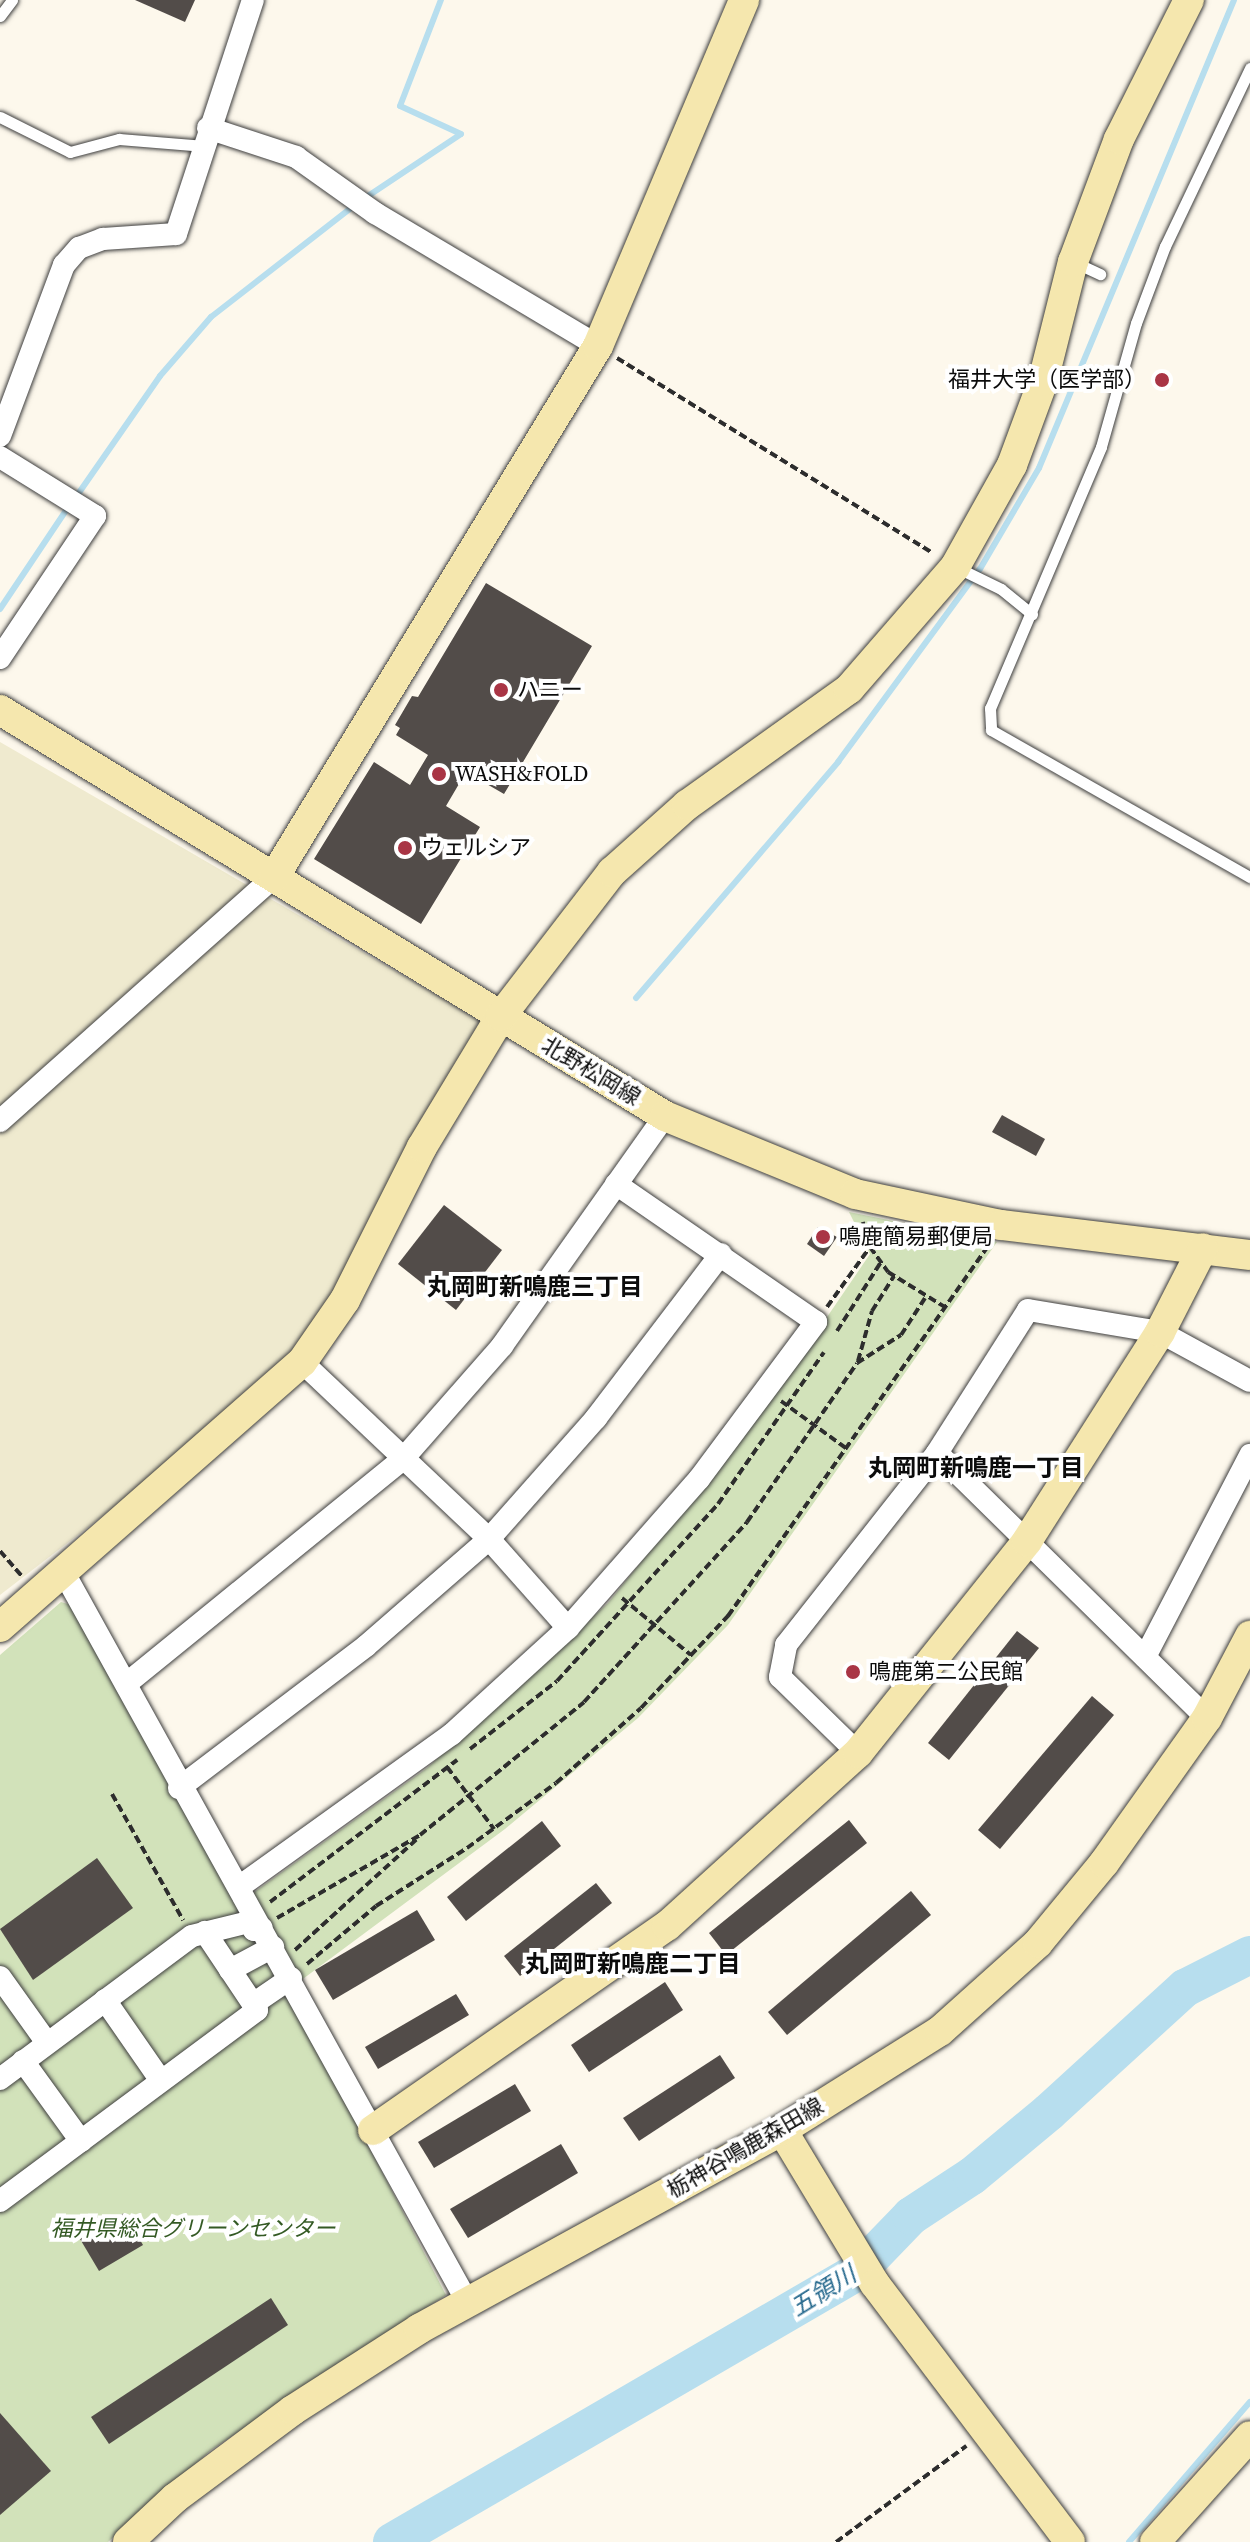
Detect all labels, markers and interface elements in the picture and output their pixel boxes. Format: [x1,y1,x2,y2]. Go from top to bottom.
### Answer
place label: 福井大学（医学部） [948,367,1146,393]
marker: 福井大学（医学部） [1153,371,1171,389]
place label: ハニー [517,677,583,703]
marker: ハニー [492,681,510,699]
place label: WASH&FOLD [455,761,588,787]
marker: WASH&FOLD [430,765,448,783]
place label: ウェルシア [421,835,531,861]
marker: ウェルシア [396,839,414,857]
street label: 北野松岡線 [537,1031,645,1111]
place label: 鳴鹿簡易郵便局 [839,1224,993,1250]
marker: 鳴鹿簡易郵便局 [814,1228,832,1246]
district label: 丸岡町新鳴鹿三丁目 [427,1273,643,1301]
district label: 丸岡町新鳴鹿一丁目 [868,1454,1084,1482]
place label: 鳴鹿第二公民館 [869,1659,1023,1685]
marker: 鳴鹿第二公民館 [844,1663,862,1681]
district label: 丸岡町新鳴鹿二丁目 [525,1950,741,1978]
street label: 栃神谷鳴鹿森田線 [662,2093,828,2203]
park label: 福井県総合グリーンセンター [50,2216,336,2242]
water label: 五領川 [785,2260,861,2322]

